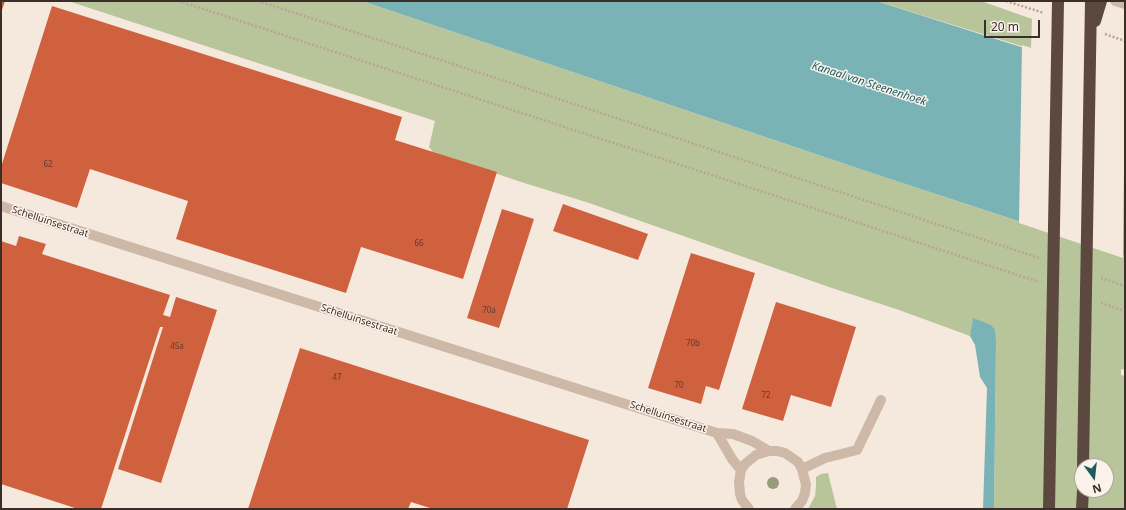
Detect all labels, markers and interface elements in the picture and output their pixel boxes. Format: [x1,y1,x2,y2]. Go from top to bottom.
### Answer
scale bar [986,12,1042,38]
text: 20 m [991,18,1019,35]
water label: Kanaal van Steenenhoek [810,59,928,109]
house number: 62 [43,160,53,170]
street label: Schelluinsestraat [10,204,90,240]
house number: 66 [414,239,424,249]
street label: Schelluinsestraat [319,302,399,338]
house number: 70a [482,306,496,316]
house number: 70b [686,339,700,349]
house number: 45a [170,342,184,352]
house number: 47 [332,373,342,383]
house number: 70 [674,381,684,391]
house number: 72 [761,391,771,401]
street label: Schelluinsestraat [628,399,708,435]
north arrow [1074,458,1114,498]
text: N [1091,481,1103,498]

